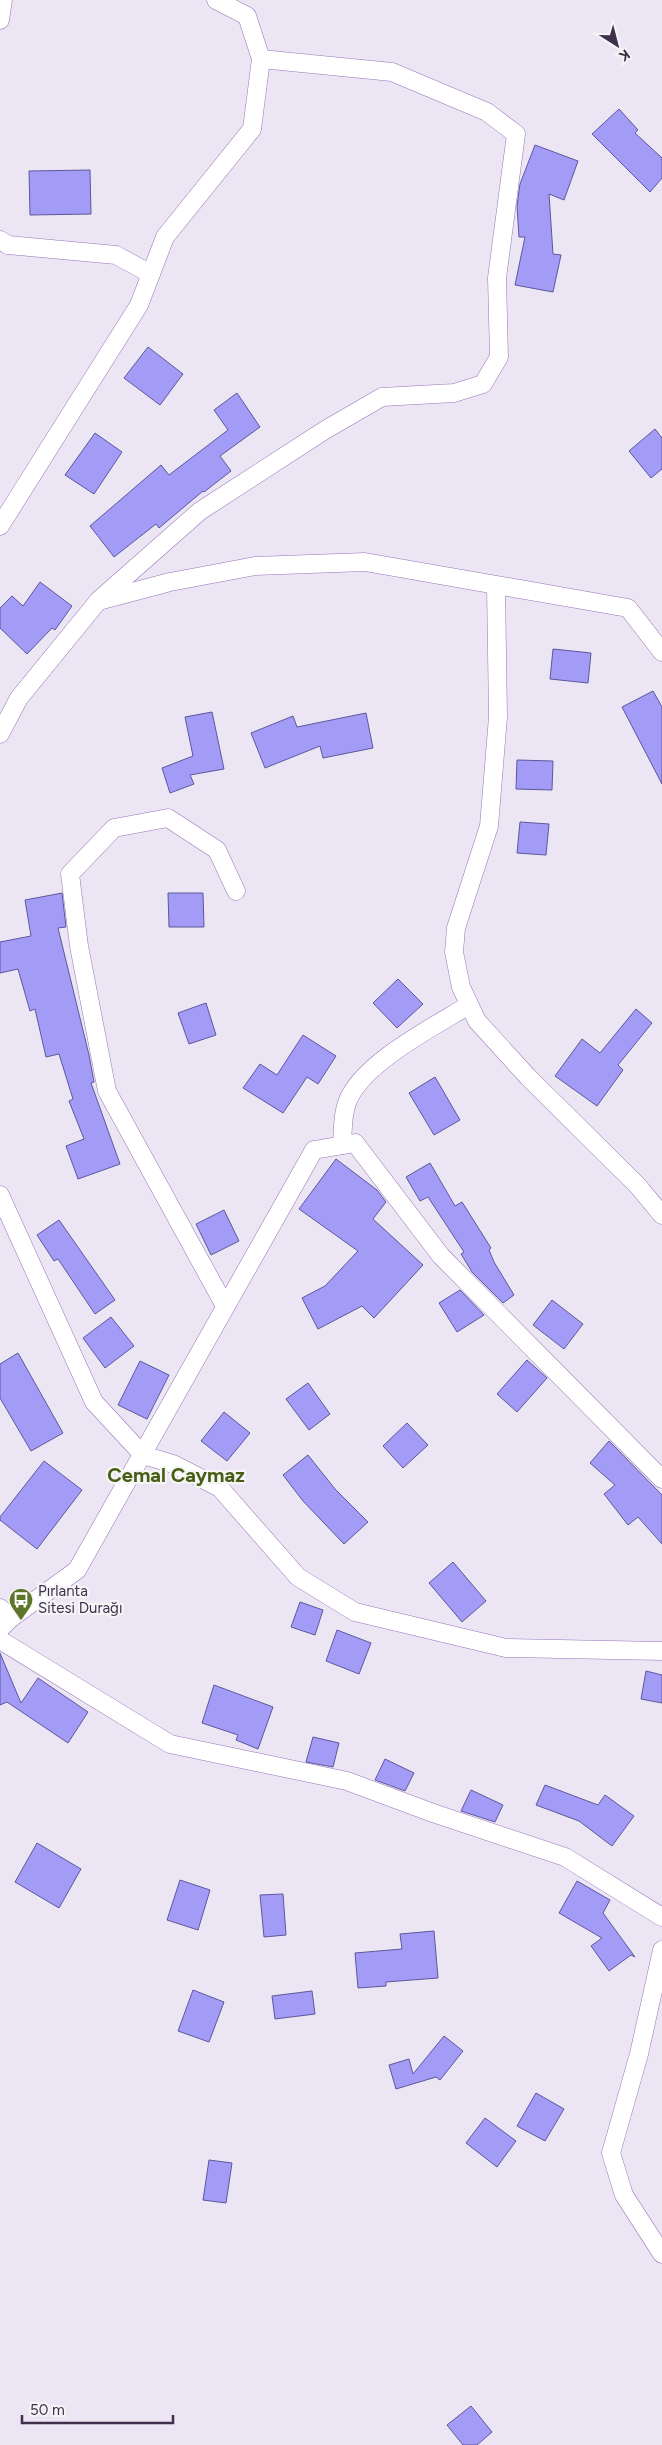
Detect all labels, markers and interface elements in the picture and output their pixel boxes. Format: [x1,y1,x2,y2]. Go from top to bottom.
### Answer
north arrow [592,20,642,70]
text: K [615,45,633,65]
district label: Cemal Caymaz [107,1463,245,1487]
place label: Pırlanta Sitesi Durağı [38,1582,122,1617]
bus stop icon: Pırlanta Sitesi Durağı [8,1587,34,1621]
scale bar [22,2392,174,2424]
text: 50 m [30,2401,65,2419]

